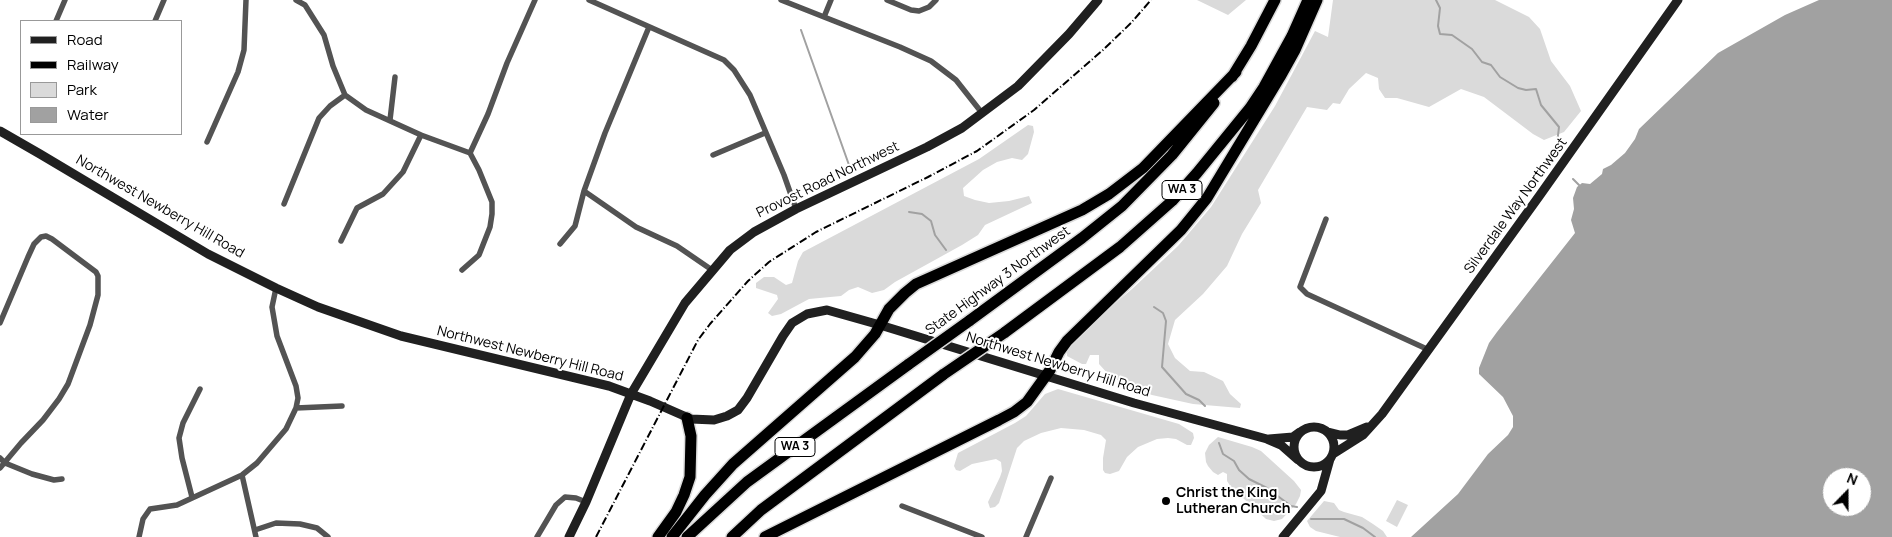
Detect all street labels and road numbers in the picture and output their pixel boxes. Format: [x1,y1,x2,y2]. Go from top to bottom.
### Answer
street label: Silverdale Way Northwest [1461,135,1571,277]
street label: Provost Road Northwest [754,138,902,222]
street label: Northwest Newberry Hill Road [73,152,247,262]
road number: WA 3 [1162,180,1202,200]
street label: State Highway 3 Northwest [922,223,1074,339]
street label: Northwest Newberry Hill Road [435,323,625,385]
street label: Northwest Newberry Hill Road [964,329,1152,401]
road number: WA 3 [775,438,815,457]

